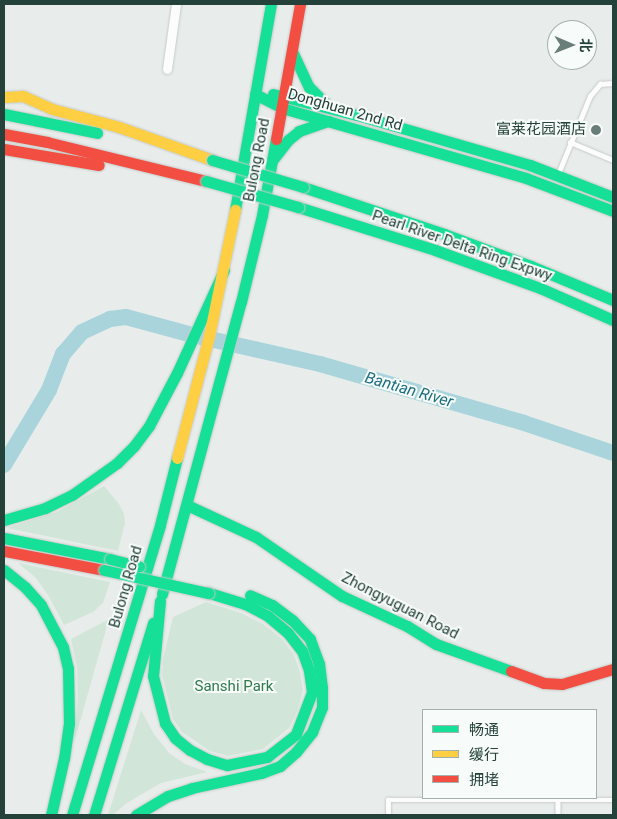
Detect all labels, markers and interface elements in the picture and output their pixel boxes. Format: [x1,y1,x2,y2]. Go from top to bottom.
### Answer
north arrow [547,20,597,70]
text: 北 [578,38,594,52]
street label: Donghuan 2nd Rd [286,85,404,135]
street label: Bulong Road [240,117,274,203]
place label: 富莱花园酒店 [496,121,586,139]
marker: 富莱花园酒店 [590,124,602,136]
street label: Pearl River Delta Ring Expwy [370,207,554,285]
water label: Bantian River [363,368,455,412]
street label: Bulong Road [106,544,146,630]
street label: Zhongyuguan Road [338,569,462,643]
park label: Sanshi Park [195,678,273,696]
legend [422,709,597,799]
text: 畅通 [469,721,499,739]
text: 缓行 [469,746,499,764]
text: 拥堵 [469,771,499,789]

